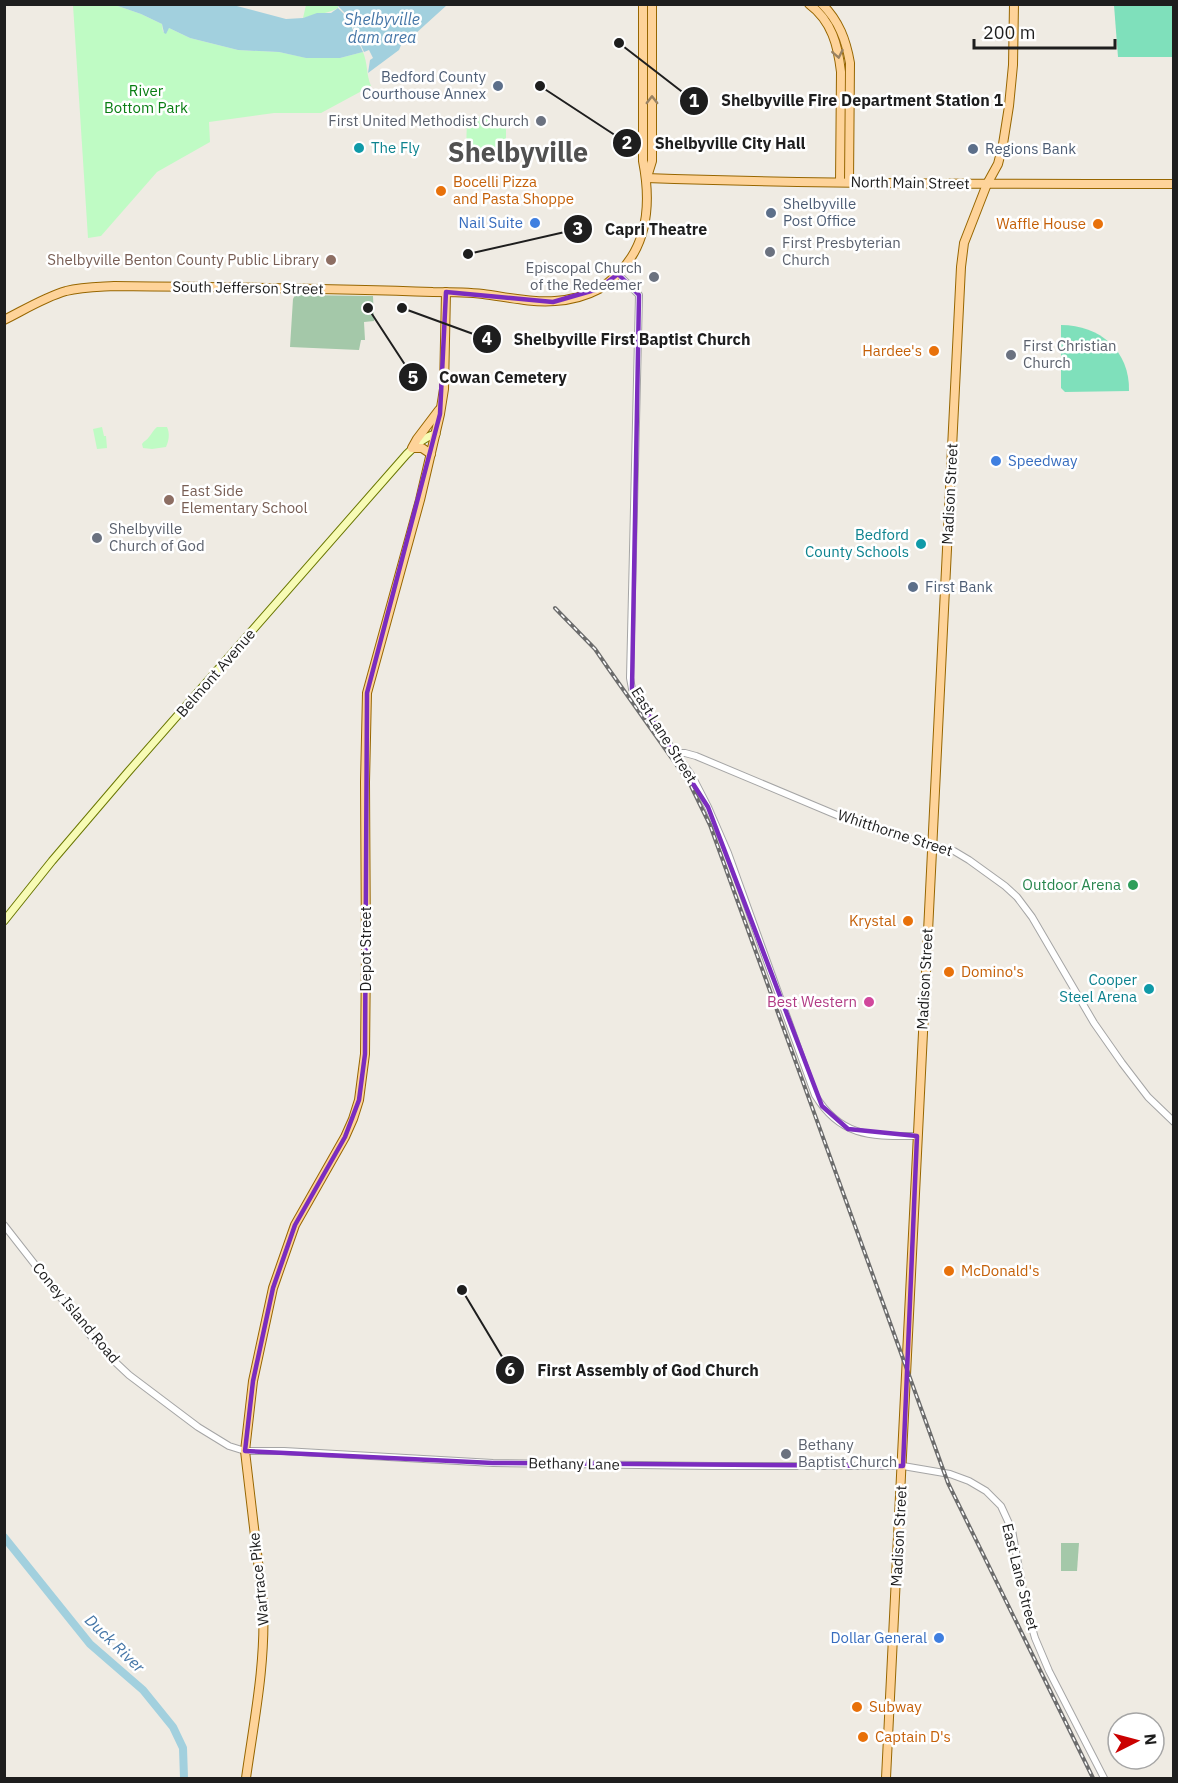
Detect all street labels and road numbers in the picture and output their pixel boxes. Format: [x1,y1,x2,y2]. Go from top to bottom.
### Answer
street label: North Main Street [850,172,970,193]
street label: South Jefferson Street [172,277,324,298]
street label: Madison Street [937,443,962,545]
street label: Belmont Avenue [172,625,259,721]
street label: East Lane Street [627,683,702,786]
street label: Whitthorne Street [835,805,955,860]
street label: Depot Street [356,906,375,992]
street label: Madison Street [912,928,937,1030]
street label: Coney Island Road [29,1258,124,1367]
street label: Bethany Lane [528,1453,620,1474]
street label: Madison Street [886,1485,911,1587]
street label: East Lane Street [998,1521,1043,1632]
street label: Wartrace Pike [244,1532,273,1627]

